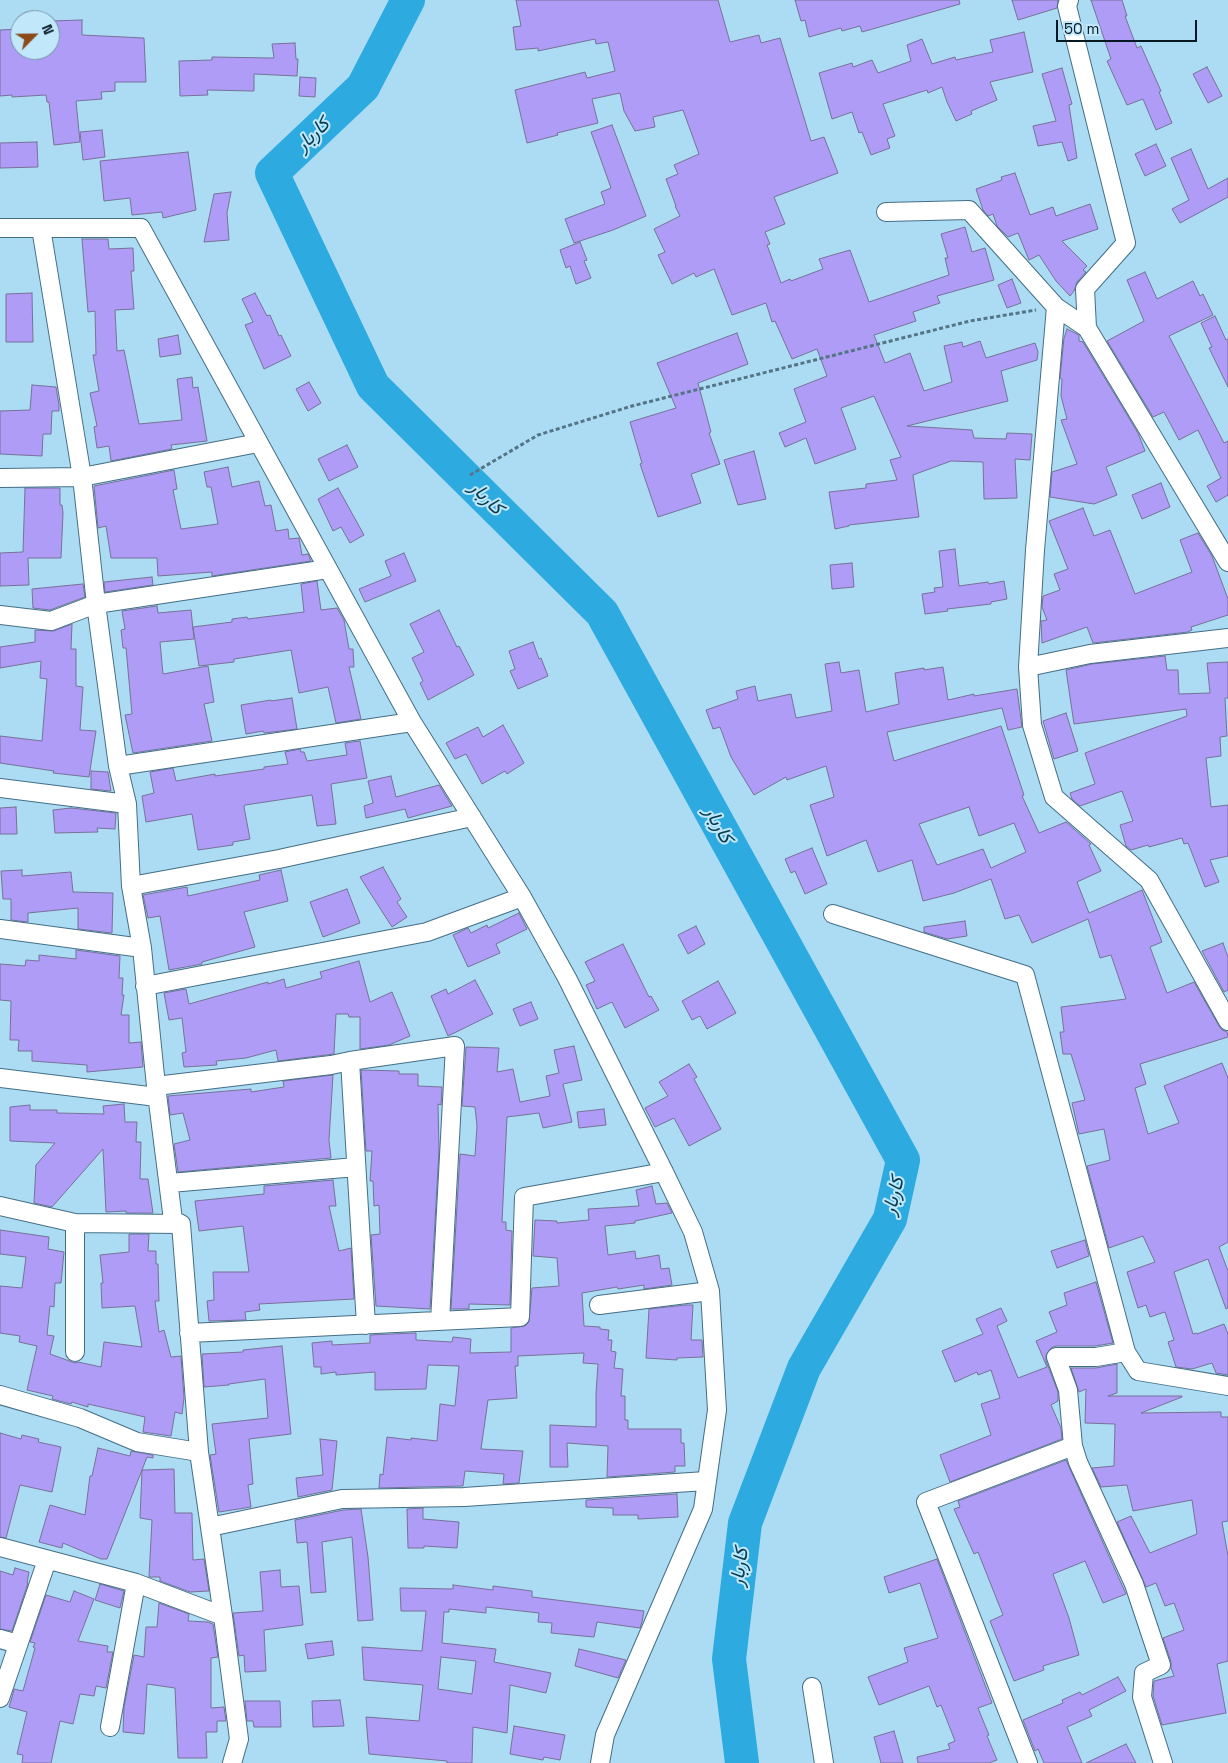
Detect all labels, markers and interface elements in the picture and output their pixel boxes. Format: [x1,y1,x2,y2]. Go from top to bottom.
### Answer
north arrow [10,10,60,60]
scale bar [1058,10,1199,42]
text: 50 m [1064,19,1099,38]
text: N [38,22,58,37]
water label: کاربار [291,113,335,157]
water label: کاربار [464,476,508,520]
water label: کاربار [698,802,738,848]
water label: کاربار [878,1174,910,1218]
water label: کاربار [726,1546,754,1588]

